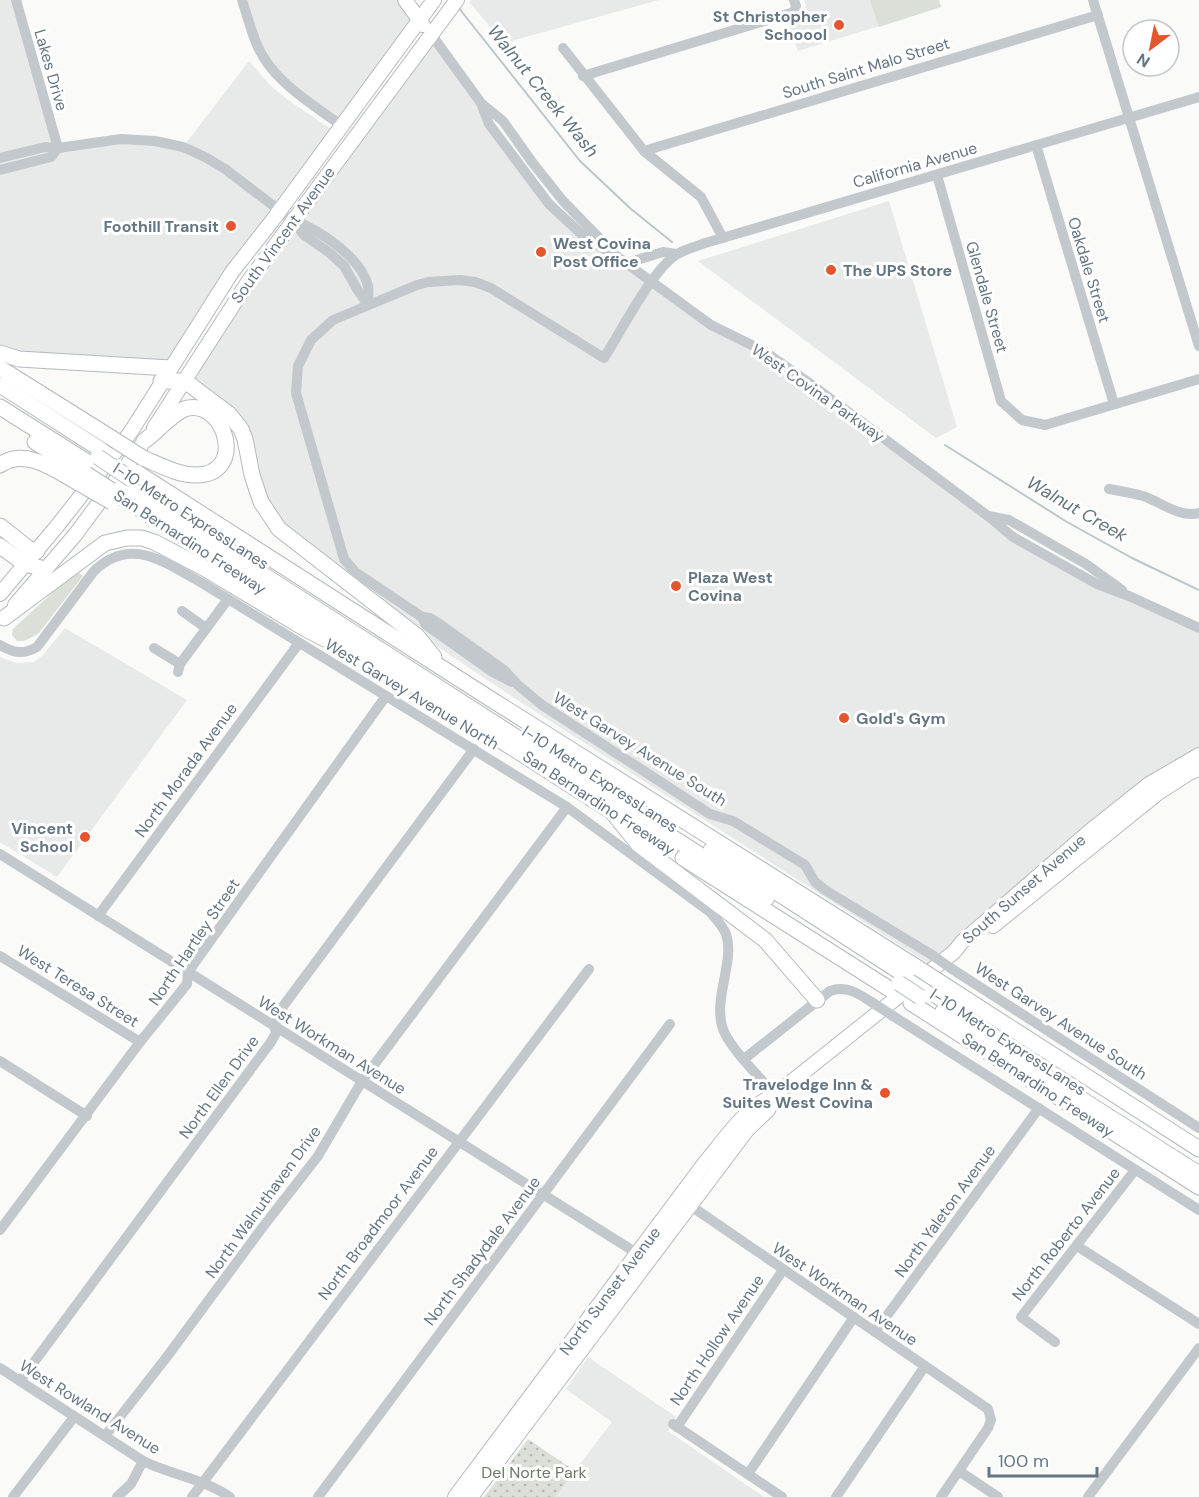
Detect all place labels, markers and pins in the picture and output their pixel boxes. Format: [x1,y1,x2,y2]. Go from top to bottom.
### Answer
place label: St Christopher Schoool [713,6,827,45]
marker: St Christopher Schoool [832,18,846,32]
place label: Foothill Transit [103,216,219,237]
marker: Foothill Transit [224,219,238,233]
place label: West Covina Post Office [553,233,651,272]
marker: West Covina Post Office [534,245,548,259]
place label: The UPS Store [843,260,952,281]
marker: The UPS Store [824,263,838,277]
place label: Plaza West Covina [688,567,773,606]
marker: Plaza West Covina [669,579,683,593]
place label: Gold's Gym [856,708,946,729]
marker: Gold's Gym [837,711,851,725]
place label: Vincent School [11,818,73,857]
marker: Vincent School [78,830,92,844]
place label: Travelodge Inn & Suites West Covina [723,1074,873,1113]
marker: Travelodge Inn & Suites West Covina [878,1086,892,1100]

